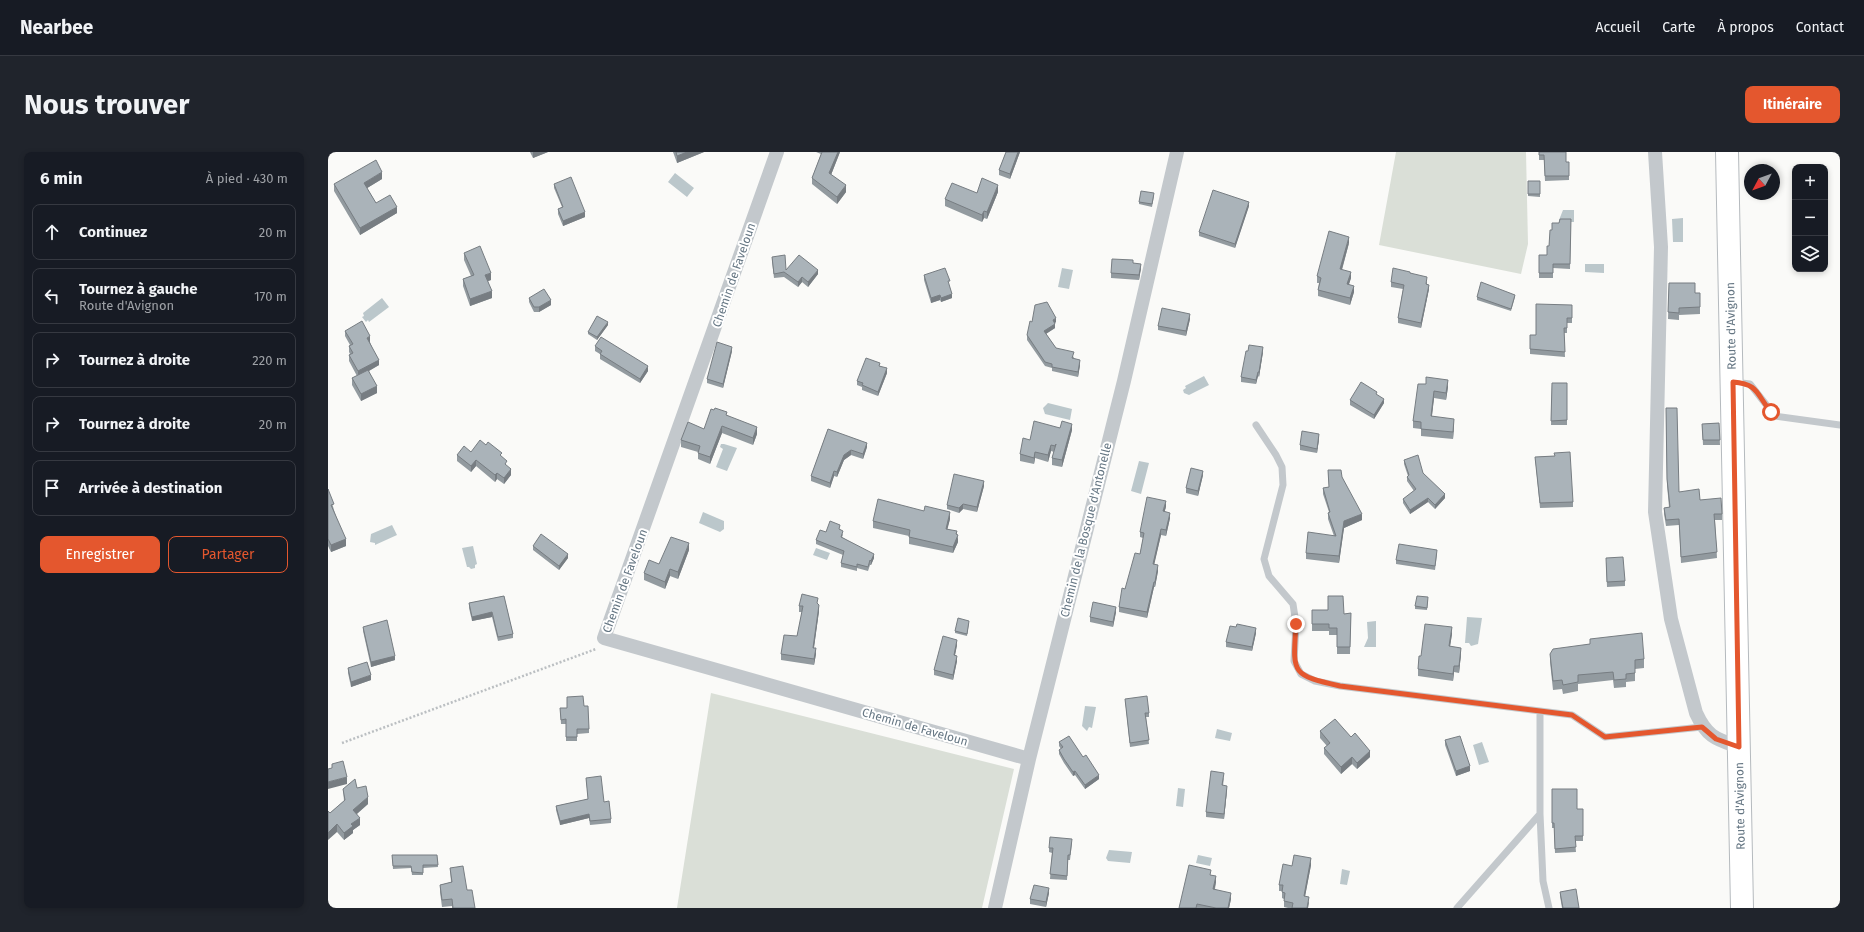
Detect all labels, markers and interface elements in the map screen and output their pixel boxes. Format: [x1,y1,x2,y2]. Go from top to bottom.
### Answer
text: Nearbee [20,16,93,39]
text: Accueil [1595,19,1640,36]
text: Carte [1662,19,1695,36]
text: À propos [1717,19,1774,36]
text: Contact [1796,19,1844,36]
button: Itinéraire [1745,86,1840,123]
text: Nous trouver [24,88,189,121]
north arrow [1744,164,1780,200]
map controls [1792,164,1828,272]
button: + [1792,164,1828,200]
text: 6 min [40,168,83,189]
text: À pied · 430 m [206,171,288,186]
button: − [1792,200,1828,236]
icon: ahead [41,221,63,243]
street label: Chemin de Faveloun [710,221,758,329]
text: Continuez [79,223,147,241]
text: 20 m [259,225,287,240]
button: layers [1792,236,1828,272]
text: Tournez à gauche [79,280,198,298]
street label: Route d'Avignon [1723,282,1739,370]
icon: left [41,285,63,307]
text: 170 m [254,289,287,304]
text: Route d'Avignon [79,298,174,313]
icon: right [41,349,63,371]
text: Tournez à droite [79,351,190,369]
text: 220 m [252,353,287,368]
route start [1762,403,1780,421]
icon: right [41,413,63,435]
text: Tournez à droite [79,415,190,433]
text: 20 m [259,417,287,432]
street label: Chemin de la Bosque d'Antonelle [1057,441,1115,619]
icon: arrive [41,477,63,499]
text: Arrivée à destination [79,479,222,497]
street label: Chemin de Faveloun [600,527,650,635]
button: Enregistrer [40,536,160,573]
button: Partager [168,536,288,573]
route end [1287,615,1305,633]
street label: Chemin de Faveloun [861,705,969,749]
street label: Route d'Avignon [1732,762,1748,850]

